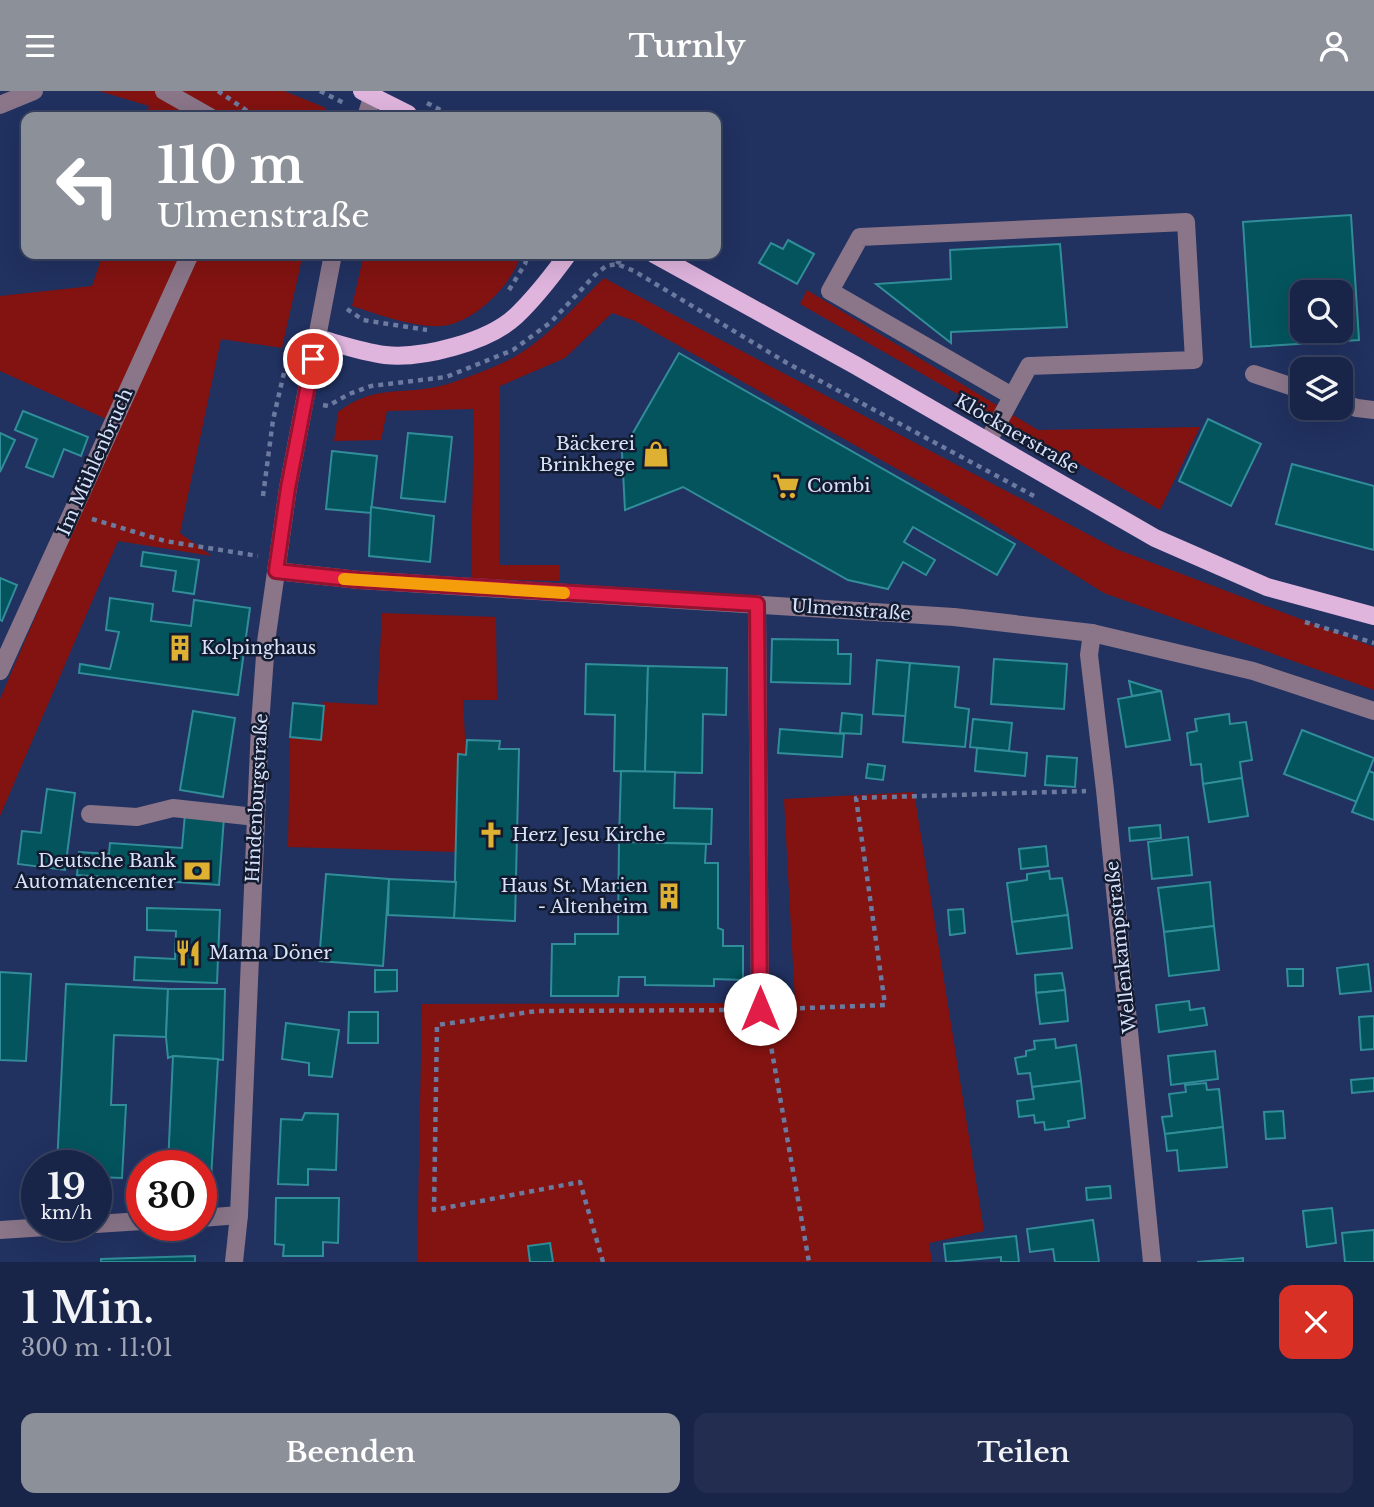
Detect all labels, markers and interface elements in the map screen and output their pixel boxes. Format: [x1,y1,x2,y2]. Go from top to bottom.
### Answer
text: Turnly [628,26,746,66]
icon: menu [21,27,59,65]
icon: person [1315,27,1353,65]
text: 110 m [157,135,304,196]
icon: left [42,140,133,231]
text: Ulmenstraße [157,196,369,236]
map controls [1290,280,1353,420]
button: search [1290,280,1353,343]
pin [283,329,343,389]
icon: arrive [294,340,332,378]
button: layers [1290,357,1353,420]
street label: Im Mühlenbruch [53,385,137,539]
street label: Klöcknerstraße [951,390,1083,478]
place label: Bäckerei Brinkhege [539,433,635,476]
shop icon: Bäckerei Brinkhege [641,439,671,469]
supermarket icon: Combi [771,471,801,501]
place label: Combi [807,475,870,497]
street label: Ulmenstraße [791,595,911,625]
building icon: Kolpinghaus [165,633,195,663]
place label: Kolpinghaus [201,637,316,659]
street label: Hindenburgstraße [242,713,272,883]
church icon: Herz Jesu Kirche [476,820,506,850]
place label: Herz Jesu Kirche [512,824,666,846]
place label: Deutsche Bank Automatencenter [14,850,176,893]
bank icon: Deutsche Bank Automatencenter [182,856,212,886]
street label: Wellenkampstraße [1101,860,1141,1035]
place label: Haus St. Marien - Altenheim [501,875,648,918]
building icon: Haus St. Marien - Altenheim [654,881,684,911]
restaurant icon: Mama Döner [173,938,203,968]
place label: Mama Döner [209,942,332,964]
position arrow [723,972,797,1046]
speed limit sign: 30 [126,1150,217,1241]
text: 19 [47,1165,86,1208]
text: km/h [41,1202,92,1224]
text: 1 Min. [21,1282,154,1334]
button: close [1279,1285,1353,1359]
text: 300 m · 11:01 [21,1334,173,1362]
button: Beenden [21,1413,680,1493]
button: Teilen [694,1413,1353,1493]

